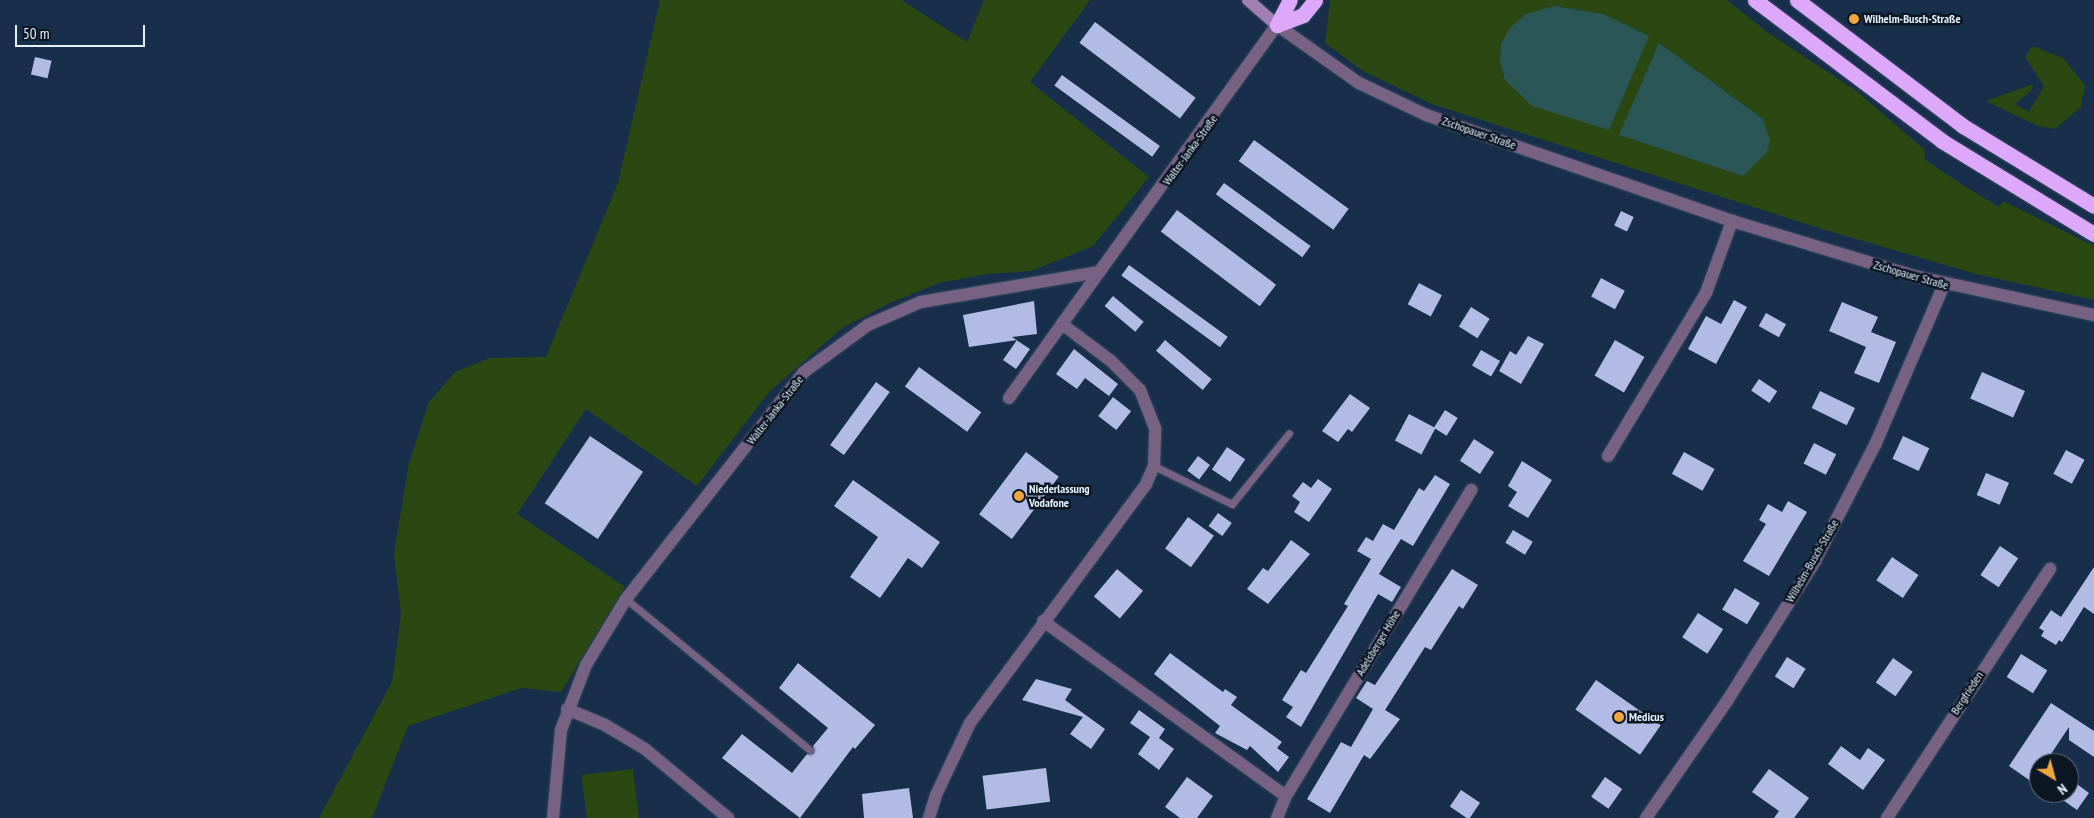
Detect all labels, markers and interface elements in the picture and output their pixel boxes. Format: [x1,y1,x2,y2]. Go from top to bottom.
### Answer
place label: Wilhelm-Busch-Straße [1864,12,1961,26]
marker: Wilhelm-Busch-Straße [1848,13,1860,25]
scale bar [18,15,148,47]
text: 50 m [23,24,49,43]
street label: Walter-Janka-Straße [1160,112,1220,188]
street label: Zschopauer Straße [1440,114,1518,152]
street label: Zschopauer Straße [1872,257,1950,293]
street label: Walter-Janka-Straße [744,373,806,447]
place label: Niederlassung Vodafone [1029,482,1090,510]
marker: Niederlassung Vodafone [1013,490,1025,502]
street label: Wilhelm-Busch-Straße [1782,517,1842,605]
street label: Adelsberger Höhe [1353,608,1403,678]
street label: Bergfrieden [1948,669,1986,717]
place label: Medicus [1629,710,1664,724]
marker: Medicus [1613,711,1625,723]
north arrow [2029,753,2079,803]
text: N [2054,780,2071,799]

